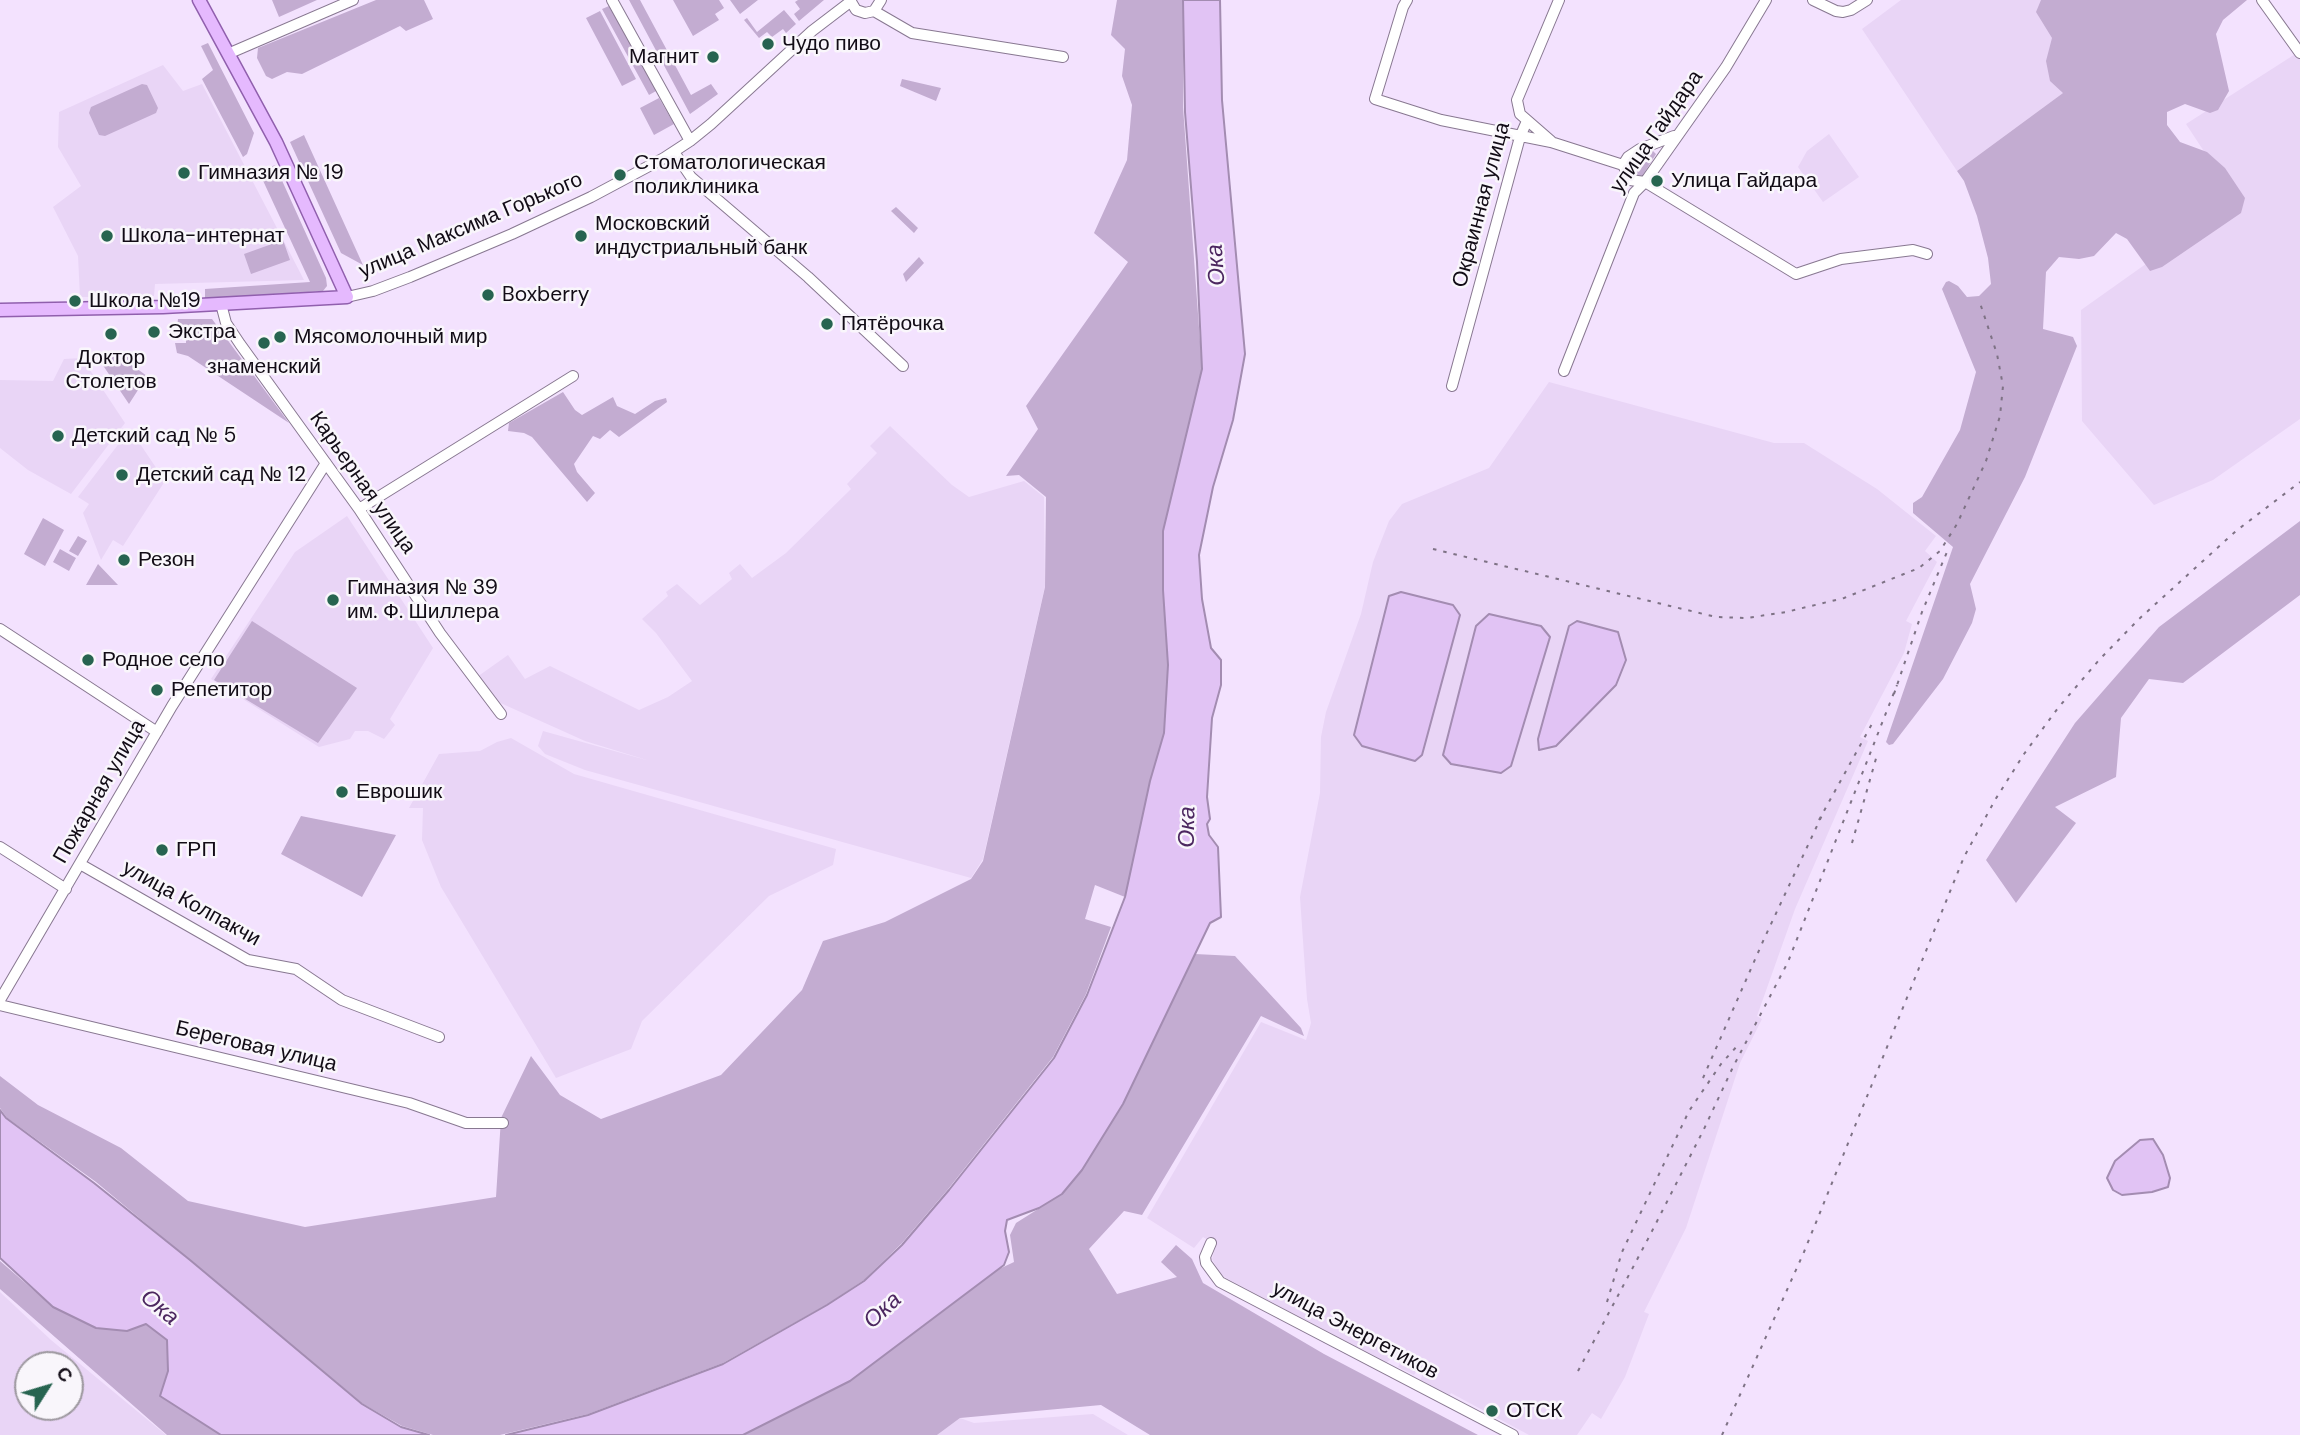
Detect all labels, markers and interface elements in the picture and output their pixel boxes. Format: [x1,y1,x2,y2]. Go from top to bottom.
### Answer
place label: Чудо пиво [782,31,881,57]
marker: Чудо пиво [760,36,776,52]
place label: Магнит [629,44,699,70]
marker: Магнит [705,49,721,65]
street label: улица Гайдара [1605,66,1709,198]
street label: Окраинная улица [1448,120,1516,290]
place label: Стоматологическая поликлиника [634,150,826,200]
place label: Гимназия № 19 [198,160,344,186]
marker: Гимназия № 19 [176,165,192,181]
street label: улица Максима Горького [355,167,587,285]
marker: Стоматологическая поликлиника [612,167,628,183]
place label: Улица Гайдара [1671,168,1817,194]
marker: Улица Гайдара [1649,173,1665,189]
place label: Московский индустриальный банк [595,211,807,261]
place label: Школа-интернат [121,223,285,249]
marker: Школа-интернат [99,228,115,244]
marker: Московский индустриальный банк [573,228,589,244]
water label: Ока [1202,243,1232,287]
place label: Boxberry [502,282,589,308]
marker: Boxberry [480,287,496,303]
place label: Школа №19 [89,288,201,314]
marker: Школа №19 [67,293,83,309]
place label: Пятёрочка [841,311,944,337]
marker: Пятёрочка [819,316,835,332]
place label: Экстра [168,319,236,345]
marker: Экстра [146,324,162,340]
place label: Мясомолочный мир [294,324,487,350]
marker: Доктор Столетов [103,326,119,342]
marker: Мясомолочный мир [272,329,288,345]
marker: знаменский [256,335,272,351]
place label: Доктор Столетов [65,345,157,395]
place label: знаменский [207,354,321,380]
street label: Карьерная улица [304,407,420,559]
place label: Детский сад № 5 [72,423,236,449]
marker: Детский сад № 5 [50,428,66,444]
place label: Детский сад № 12 [136,462,306,488]
marker: Детский сад № 12 [114,467,130,483]
place label: Резон [138,547,195,573]
marker: Резон [116,552,132,568]
place label: Гимназия № 39 им. Ф. Шиллера [347,575,499,625]
marker: Гимназия № 39 им. Ф. Шиллера [325,592,341,608]
place label: Родное село [102,647,225,673]
marker: Родное село [80,652,96,668]
place label: Репетитор [171,677,272,703]
marker: Репетитор [149,682,165,698]
street label: Пожарная улица [49,716,151,868]
place label: Еврошик [356,779,442,805]
marker: Еврошик [334,784,350,800]
water label: Ока [1174,806,1202,848]
place label: ГРП [176,837,216,863]
marker: ГРП [154,842,170,858]
street label: улица Колпакчи [118,856,264,952]
street label: Береговая улица [173,1016,339,1078]
street label: улица Энергетиков [1267,1276,1443,1386]
water label: Ока [134,1284,184,1332]
water label: Ока [858,1287,908,1335]
north arrow [14,1351,84,1421]
text: С [50,1361,79,1387]
place label: ОТСК [1506,1398,1563,1424]
marker: ОТСК [1484,1403,1500,1419]

